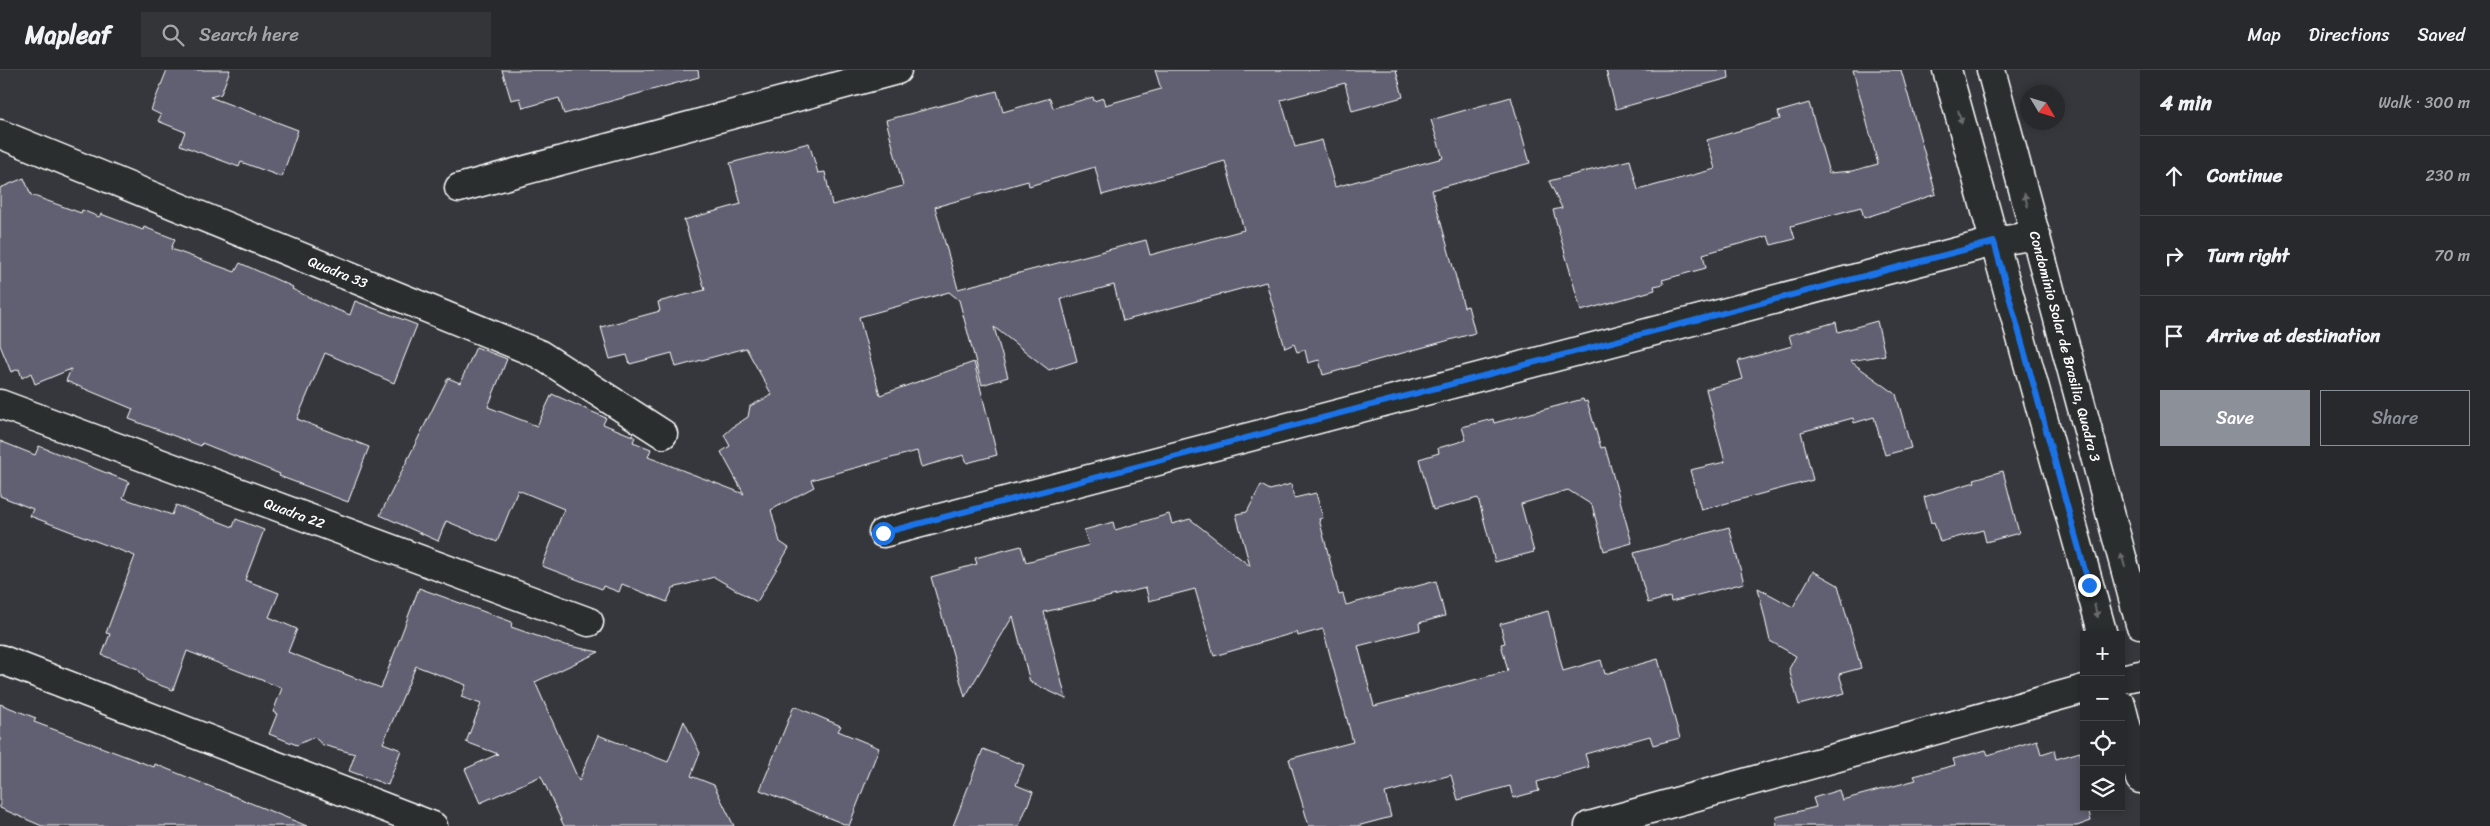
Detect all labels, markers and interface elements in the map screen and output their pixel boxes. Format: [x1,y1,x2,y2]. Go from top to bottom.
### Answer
search box [141,12,491,57]
text: Mapleaf [25,14,111,56]
text: Search here [199,18,299,51]
text: Map [2248,19,2281,51]
text: Directions [2309,19,2390,51]
text: Saved [2418,19,2465,51]
icon: search [159,21,187,49]
text: 4 min [2160,84,2212,122]
north arrow [2020,85,2065,130]
text: Walk · 300 m [2379,88,2470,117]
one-way arrow [1956,109,1964,125]
text: Continue [2207,159,2283,192]
text: 230 m [2425,161,2470,190]
icon: ahead [2160,162,2188,190]
one-way arrow [2022,192,2030,207]
street label: Condomínio Solar de Brasilia, Quadra 3 [2022,228,2108,465]
text: Turn right [2207,239,2289,272]
text: 70 m [2434,241,2470,270]
icon: right [2160,242,2188,270]
street label: Quadra 33 [304,248,372,295]
text: Arrive at destination [2207,319,2380,352]
icon: arrive [2160,322,2188,350]
button: Save [2160,390,2310,446]
button: Share [2320,390,2470,446]
street label: Quadra 22 [260,490,329,536]
route start [872,522,895,545]
one-way arrow [2119,552,2127,567]
route end [2078,574,2101,597]
one-way arrow [2092,604,2100,619]
map controls [2080,631,2125,811]
button: + [2080,631,2125,676]
button: − [2080,676,2125,721]
button: locate [2080,721,2125,766]
button: layers [2080,766,2125,811]

